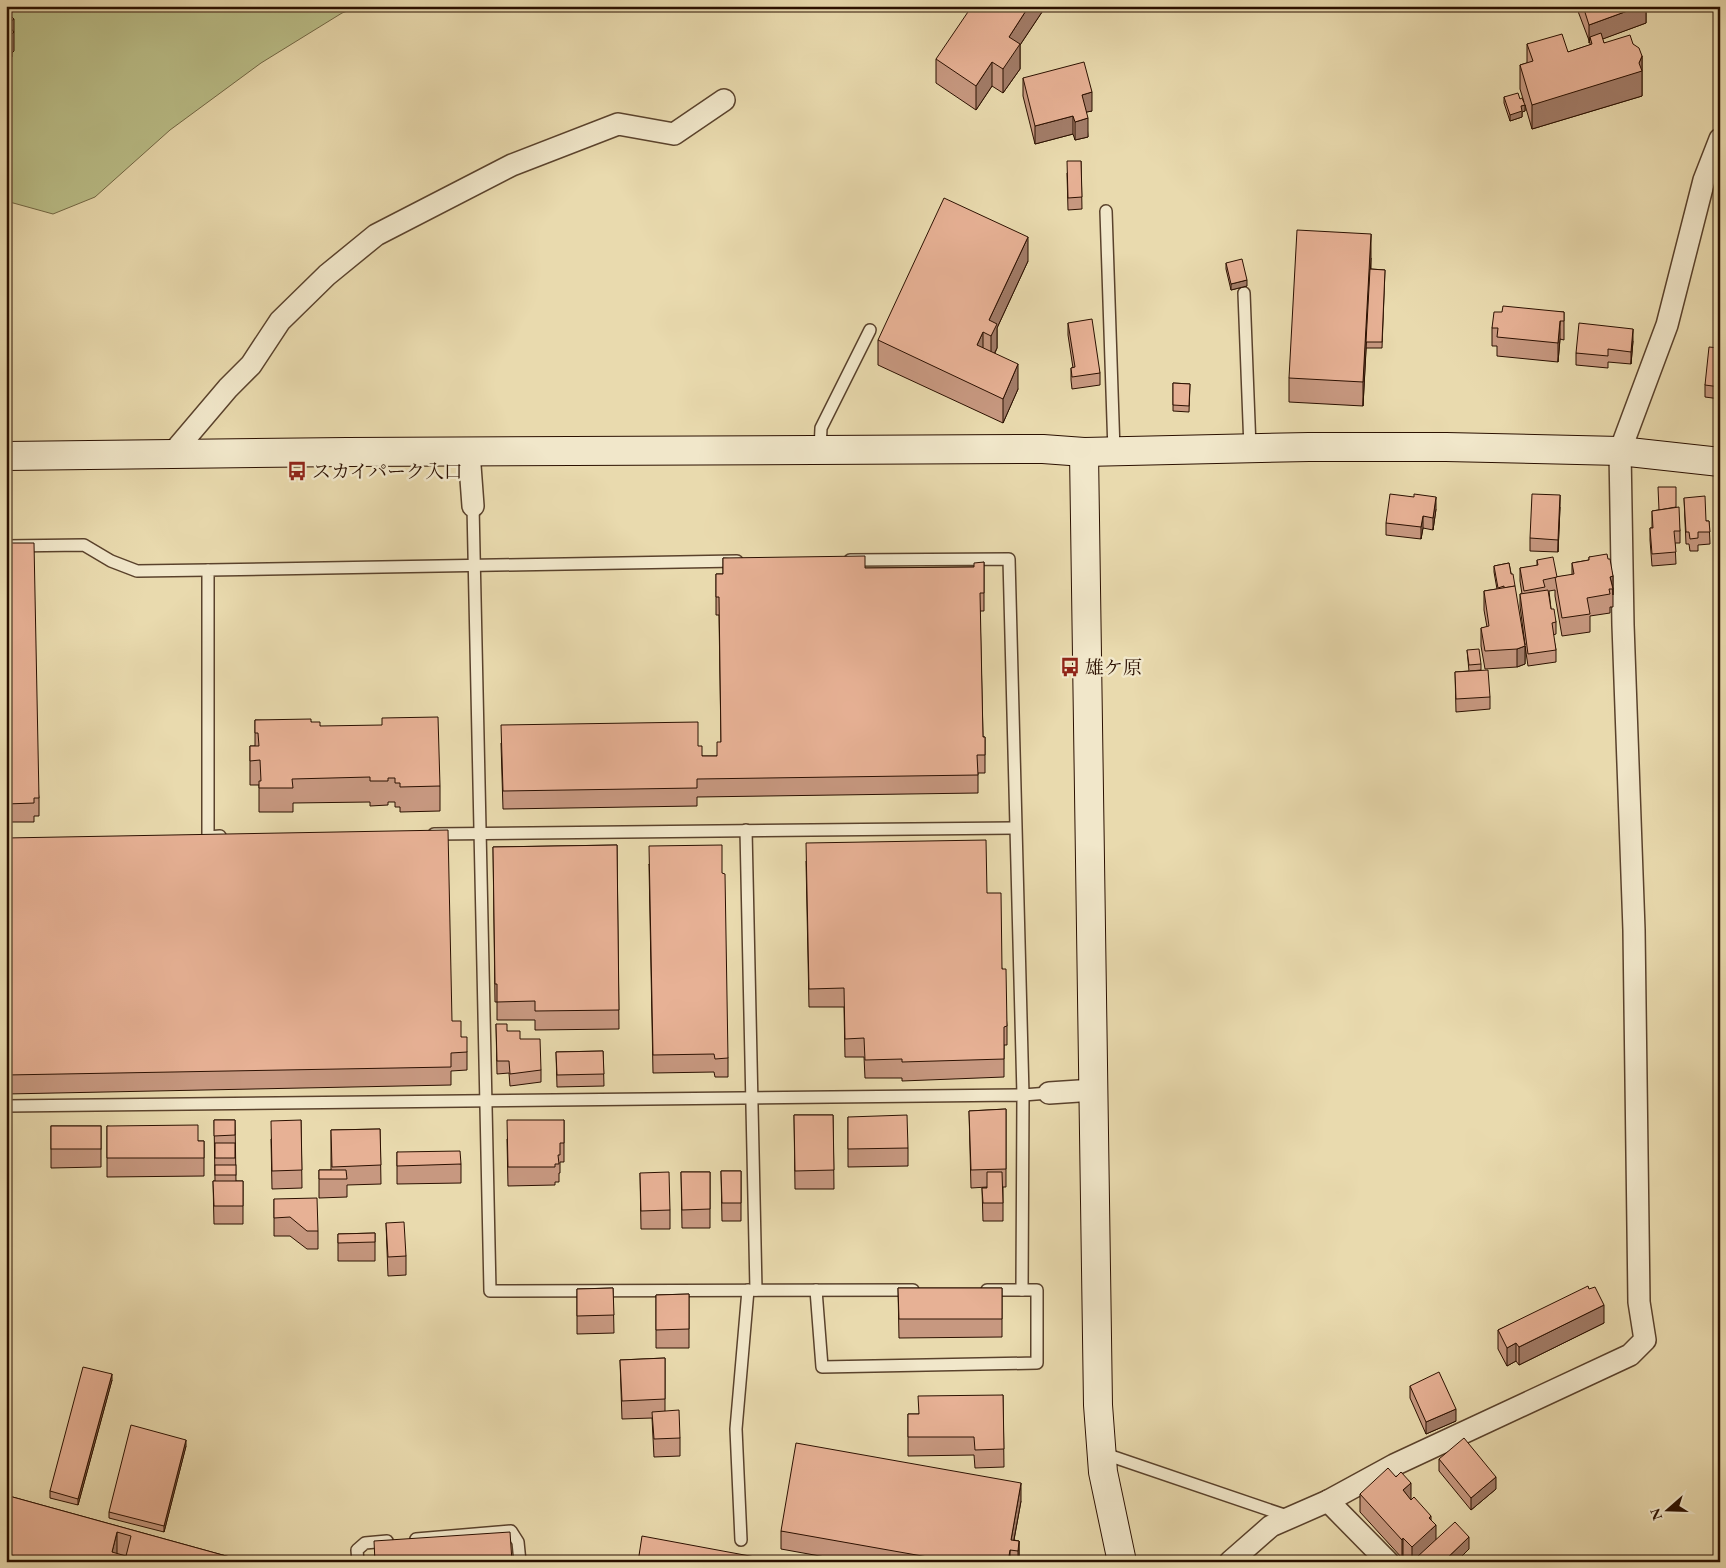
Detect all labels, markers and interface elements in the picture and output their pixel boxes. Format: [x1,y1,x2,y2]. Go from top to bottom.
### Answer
place label: スカイパーク入口 [312,459,463,484]
bus stop icon: スカイパーク入口 [286,460,308,482]
place label: 雄ケ原 [1085,655,1142,680]
bus stop icon: 雄ケ原 [1059,656,1081,678]
north arrow [1644,1486,1694,1536]
text: N [1645,1505,1666,1523]

